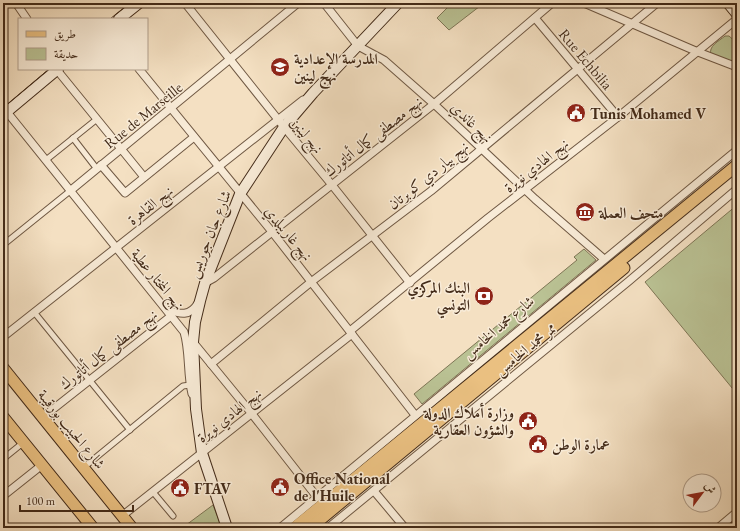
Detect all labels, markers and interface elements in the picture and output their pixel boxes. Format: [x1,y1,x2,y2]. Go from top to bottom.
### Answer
legend [18,18,148,70]
street label: Rue Echbilia [555,25,617,93]
text: طريق [54,26,76,42]
text: حديقة [54,46,78,62]
place label: المدرسة الإعدادية نهج لينين [294,49,378,90]
school or university icon: المدرسة الإعدادية نهج لينين [269,56,291,78]
street label: Rue de Marseille [100,77,186,152]
street label: نهج مصطفى كمال أتاتورك [319,91,429,184]
street label: نهج غاندي [444,97,497,150]
public building icon: Tunis Mohamed V [565,102,587,124]
place label: Tunis Mohamed V [590,104,706,123]
street label: نهج لينين [282,113,328,160]
street label: نهج الهادي نويرة [500,134,575,200]
street label: نهج بيار دي كوبرتان [384,137,475,217]
street label: نهج القاهرة [123,181,180,233]
street label: شارع جان جوريس [183,187,239,282]
museum icon: متحف العملة [574,201,596,223]
street label: نهج غاريبلدي [257,202,317,268]
place label: متحف العملة [598,203,664,222]
street label: نهج المختار عطية [123,244,189,317]
place label: البنك المركزي التونسي [407,278,470,319]
bank icon: البنك المركزي التونسي [473,285,495,307]
street label: شارع محمد الخامس [458,291,540,366]
street label: نهج مصطفى كمال أتاتورك [54,304,164,397]
street label: ممر محمد الخامس [490,318,560,380]
street label: نهج الهادي نويرة [193,384,268,450]
street label: شارع الحبيب بورقيبة [31,385,110,475]
place label: وزارة أملاك الدولة والشؤون العقارية [423,402,514,439]
public building icon: وزارة أملاك الدولة والشؤون العقارية [517,410,539,432]
public building icon: عمارة الوطن [527,433,549,455]
place label: عمارة الوطن [552,435,610,456]
place label: Office National de l'Huile [294,469,391,505]
north arrow [682,473,722,513]
public building icon: Office National de l'Huile [269,476,291,498]
public building icon: FTAV [169,477,191,499]
place label: FTAV [194,479,231,498]
text: ش [702,479,719,496]
scale bar [20,487,133,513]
text: 100 m [26,493,56,509]

